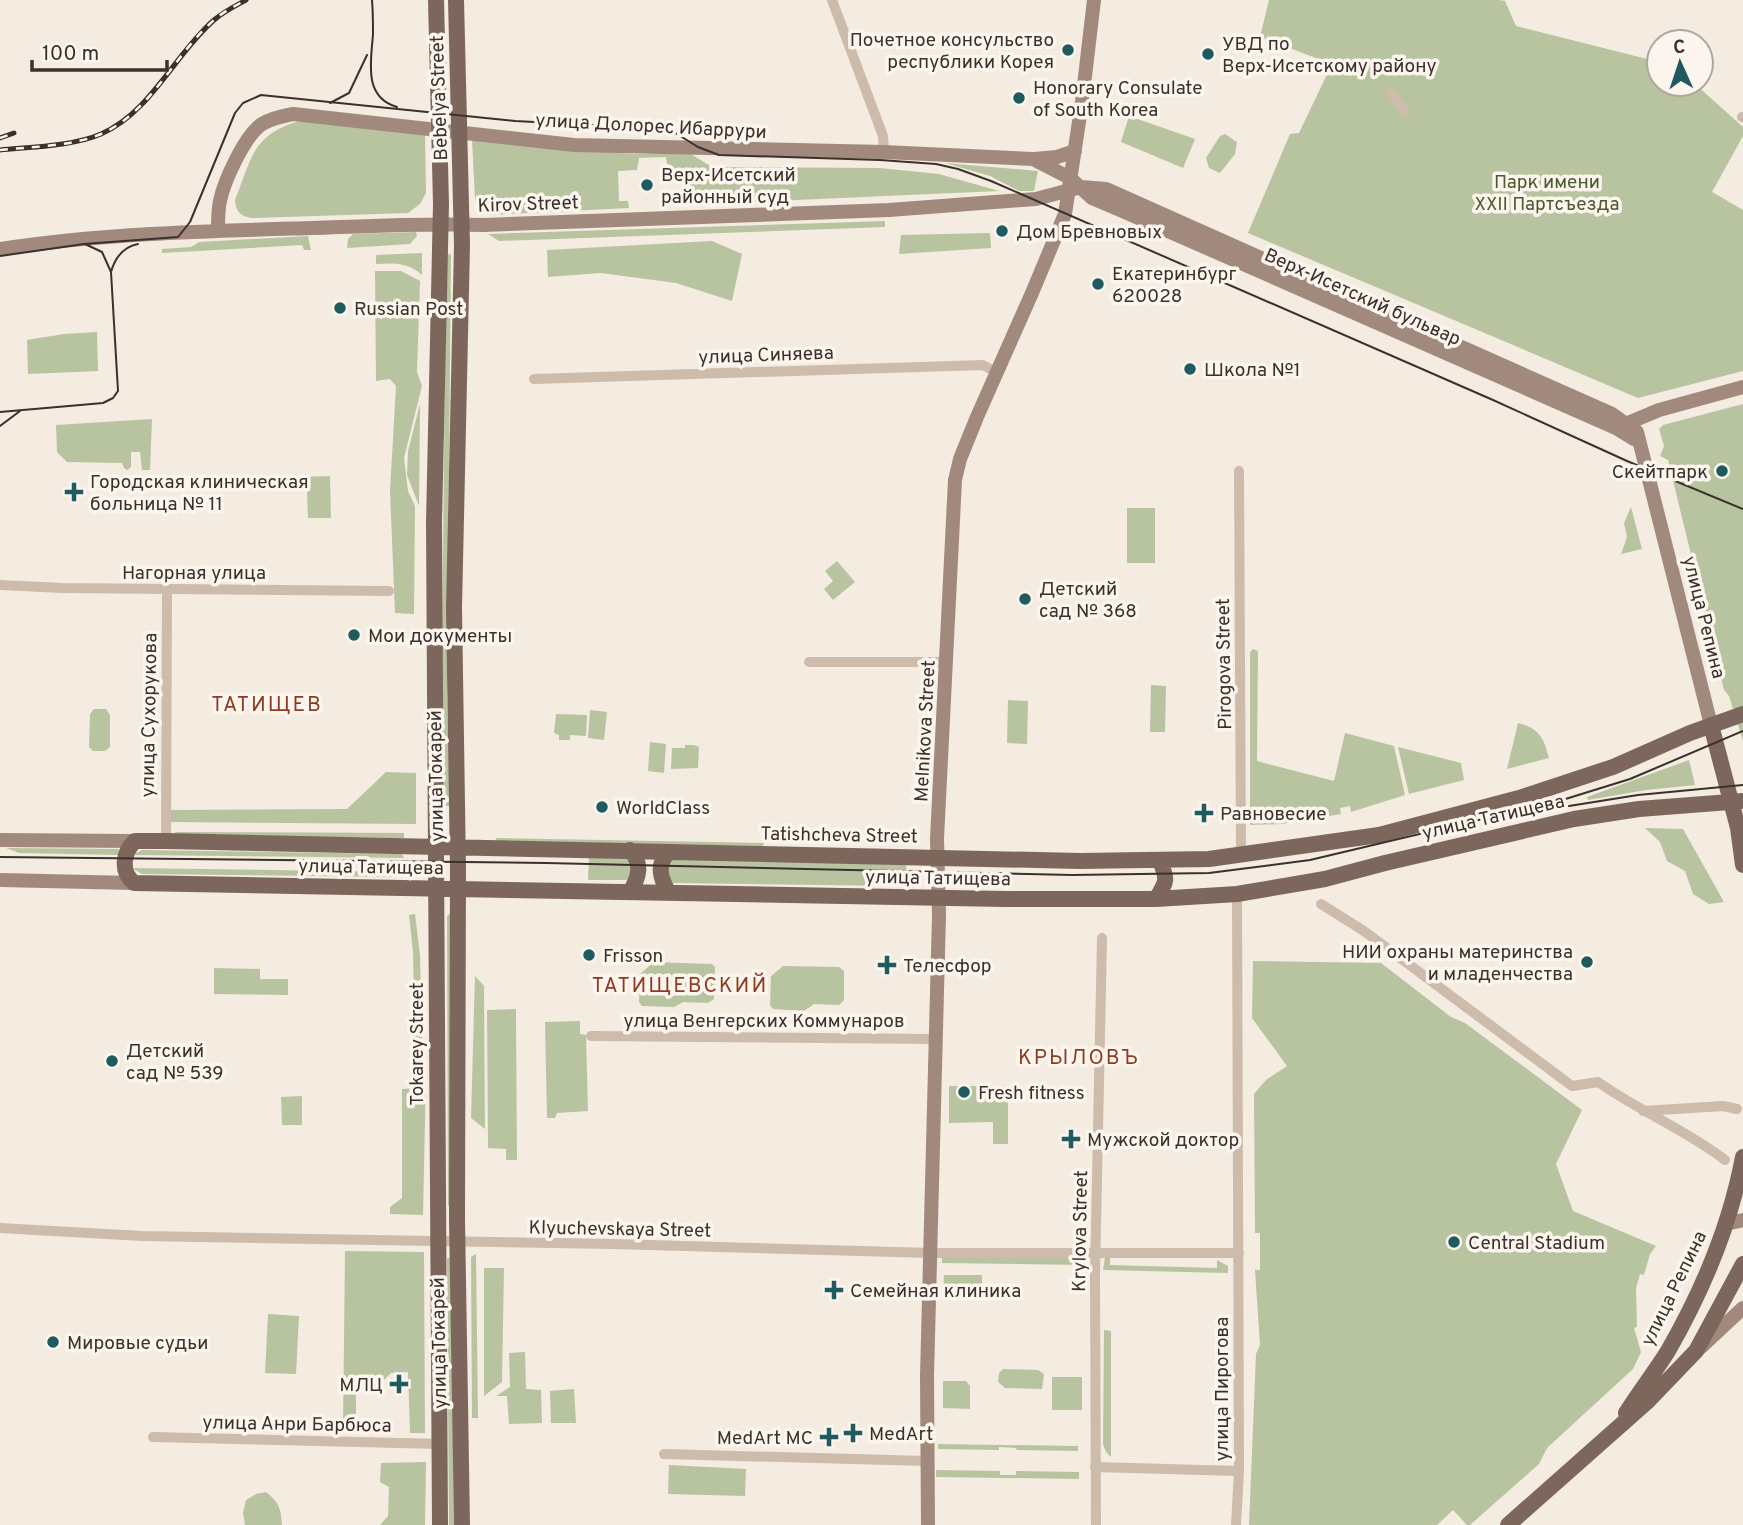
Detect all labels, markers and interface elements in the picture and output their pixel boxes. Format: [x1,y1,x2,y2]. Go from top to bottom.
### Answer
scale bar [32,28,166,72]
north arrow [1645,28,1715,98]
place label: Почетное консульство республики Корея [850,29,1054,75]
place label: УВД по Верх-Исетскому району [1222,33,1437,79]
street label: Bebelya Street [426,35,454,161]
text: С [1673,36,1686,60]
text: 100 m [42,41,99,68]
marker: Почетное консульство республики Корея [1060,42,1076,58]
marker: УВД по Верх-Исетскому району [1200,46,1216,62]
place label: Honorary Consulate of South Korea [1033,77,1203,123]
marker: Honorary Consulate of South Korea [1011,90,1027,106]
street label: улица Долорес Ибаррури [535,109,767,145]
place label: Верх-Исетский районный суд [661,164,796,210]
park label: Парк имени XXII Партсъезда [1475,171,1619,217]
marker: Верх-Исетский районный суд [639,177,655,193]
street label: Kirov Street [477,191,579,219]
place label: Дом Бревновых [1016,221,1162,245]
marker: Дом Бревновых [994,223,1010,239]
street label: Верх-Исетский бульвар [1260,244,1464,352]
place label: Екатеринбург 620028 [1112,263,1236,309]
marker: Екатеринбург 620028 [1090,276,1106,292]
place label: Russian Post [354,298,463,322]
marker: Russian Post [332,300,348,316]
street label: улица Синяева [698,342,834,370]
place label: Школа №1 [1204,359,1301,383]
marker: Школа №1 [1182,361,1198,377]
place label: Скейтпарк [1612,461,1708,485]
marker: Скейтпарк [1714,463,1730,479]
place label: Городская клиническая больница № 11 [90,471,309,517]
marker: Городская клиническая больница № 11 [64,482,84,502]
street label: улица Репина [1676,554,1730,681]
street label: Нагорная улица [122,562,266,586]
place label: Детский сад № 368 [1039,578,1137,624]
marker: Детский сад № 368 [1017,591,1033,607]
street label: Pirogova Street [1212,598,1238,730]
place label: Мои документы [368,625,512,649]
marker: Мои документы [346,627,362,643]
street label: улица Сухорукова [137,632,163,798]
street label: Melnikova Street [910,659,942,803]
district label: ТАТИЩЕВ [211,692,323,719]
street label: улица Токарей [424,710,450,842]
street label: улица Татищева [1420,790,1567,846]
place label: WorldClass [616,797,710,821]
marker: WorldClass [594,799,610,815]
marker: Равновесие [1194,803,1214,823]
place label: Равновесие [1220,803,1327,827]
street label: Tatishcheva Street [760,823,918,849]
street label: улица Татищева [298,855,444,881]
street label: улица Татищева [865,866,1011,892]
place label: НИИ охраны материнства и младенчества [1342,941,1573,987]
place label: Frisson [603,945,663,969]
marker: Frisson [581,947,597,963]
marker: НИИ охраны материнства и младенчества [1579,954,1595,970]
marker: Телесфор [877,955,897,975]
place label: Телесфор [903,955,992,979]
district label: ТАТИЩЕВСКИЙ [592,972,768,1000]
street label: Tokarey Street [406,982,430,1106]
street label: улица Венгерских Коммунаров [623,1010,905,1034]
place label: Детский сад № 539 [126,1040,224,1086]
district label: КРЫЛОВЪ [1018,1045,1140,1072]
marker: Детский сад № 539 [104,1053,120,1069]
place label: Fresh fitness [978,1082,1085,1106]
marker: Fresh fitness [956,1084,972,1100]
marker: Мужской доктор [1061,1129,1081,1149]
place label: Мужской доктор [1087,1129,1239,1153]
street label: Krylova Street [1068,1170,1094,1292]
street label: Klyuchevskaya Street [528,1216,712,1244]
street label: улица Репина [1637,1227,1713,1350]
place label: Central Stadium [1468,1232,1605,1256]
marker: Central Stadium [1446,1234,1462,1250]
street label: улица Токарей [427,1277,453,1409]
marker: Семейная клиника [824,1280,844,1300]
place label: Семейная клиника [850,1280,1021,1304]
street label: улица Пирогова [1211,1317,1235,1461]
place label: Мировые судьи [67,1332,208,1356]
marker: Мировые судьи [45,1334,61,1350]
place label: МЛЦ [339,1374,383,1398]
marker: МЛЦ [389,1374,409,1394]
street label: улица Анри Барбюса [202,1411,392,1439]
marker: MedArt [843,1423,863,1443]
place label: MedArt [869,1423,933,1447]
place label: MedArt MC [717,1427,813,1451]
marker: MedArt MC [819,1427,839,1447]

